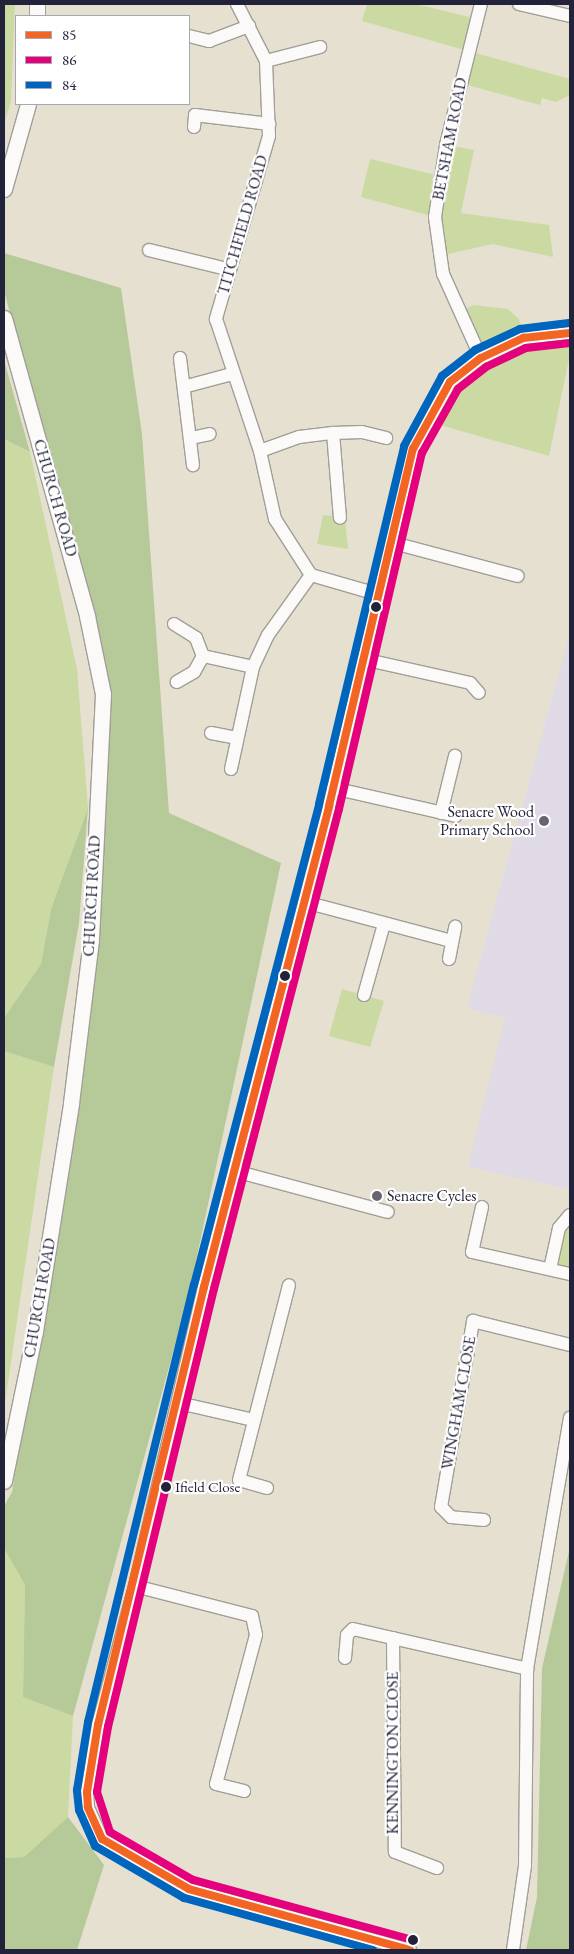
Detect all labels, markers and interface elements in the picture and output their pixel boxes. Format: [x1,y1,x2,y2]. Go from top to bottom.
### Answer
legend [15,15,190,105]
text: 85 [62,25,76,44]
text: 86 [62,50,76,69]
text: 84 [62,75,76,94]
street label: BETSHAM ROAD [429,76,471,202]
street label: TITCHFIELD ROAD [214,153,272,297]
street label: CHURCH ROAD [29,437,81,559]
unlabelled marker [371,602,381,612]
place label: Senacre Wood Primary School [440,802,534,840]
marker: Senacre Wood Primary School [538,815,550,827]
street label: CHURCH ROAD [79,835,105,957]
unlabelled marker [280,971,290,981]
place label: Senacre Cycles [387,1186,476,1206]
marker: Senacre Cycles [371,1190,383,1202]
street label: CHURCH ROAD [20,1237,60,1359]
street label: WINGHAM CLOSE [438,1335,480,1471]
place label: Ifield Close [175,1478,240,1496]
marker: Ifield Close [161,1482,171,1492]
street label: KENNINGTON CLOSE [383,1672,403,1834]
unlabelled marker [408,1935,418,1945]

